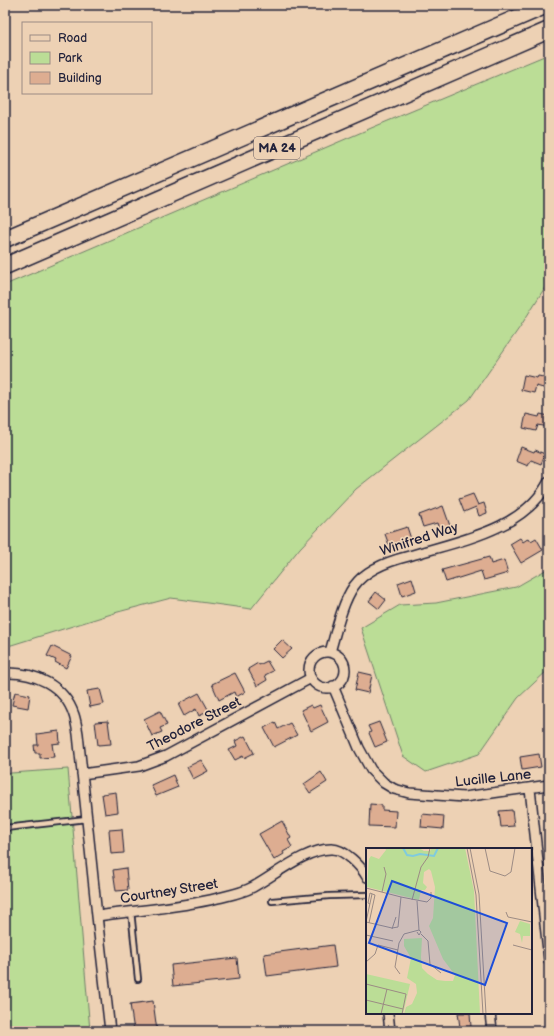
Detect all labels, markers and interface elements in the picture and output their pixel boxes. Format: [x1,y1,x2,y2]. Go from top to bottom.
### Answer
legend [22,22,152,94]
text: Road [58,31,87,46]
text: Park [58,51,82,66]
text: Building [58,71,102,86]
road number: MA 24 [254,137,300,159]
street label: Winifred Way [378,518,461,560]
street label: Theodore Street [144,693,244,755]
street label: Lucille Lane [454,766,532,790]
inset map [366,848,532,1014]
street label: Courtney Street [119,875,220,907]

